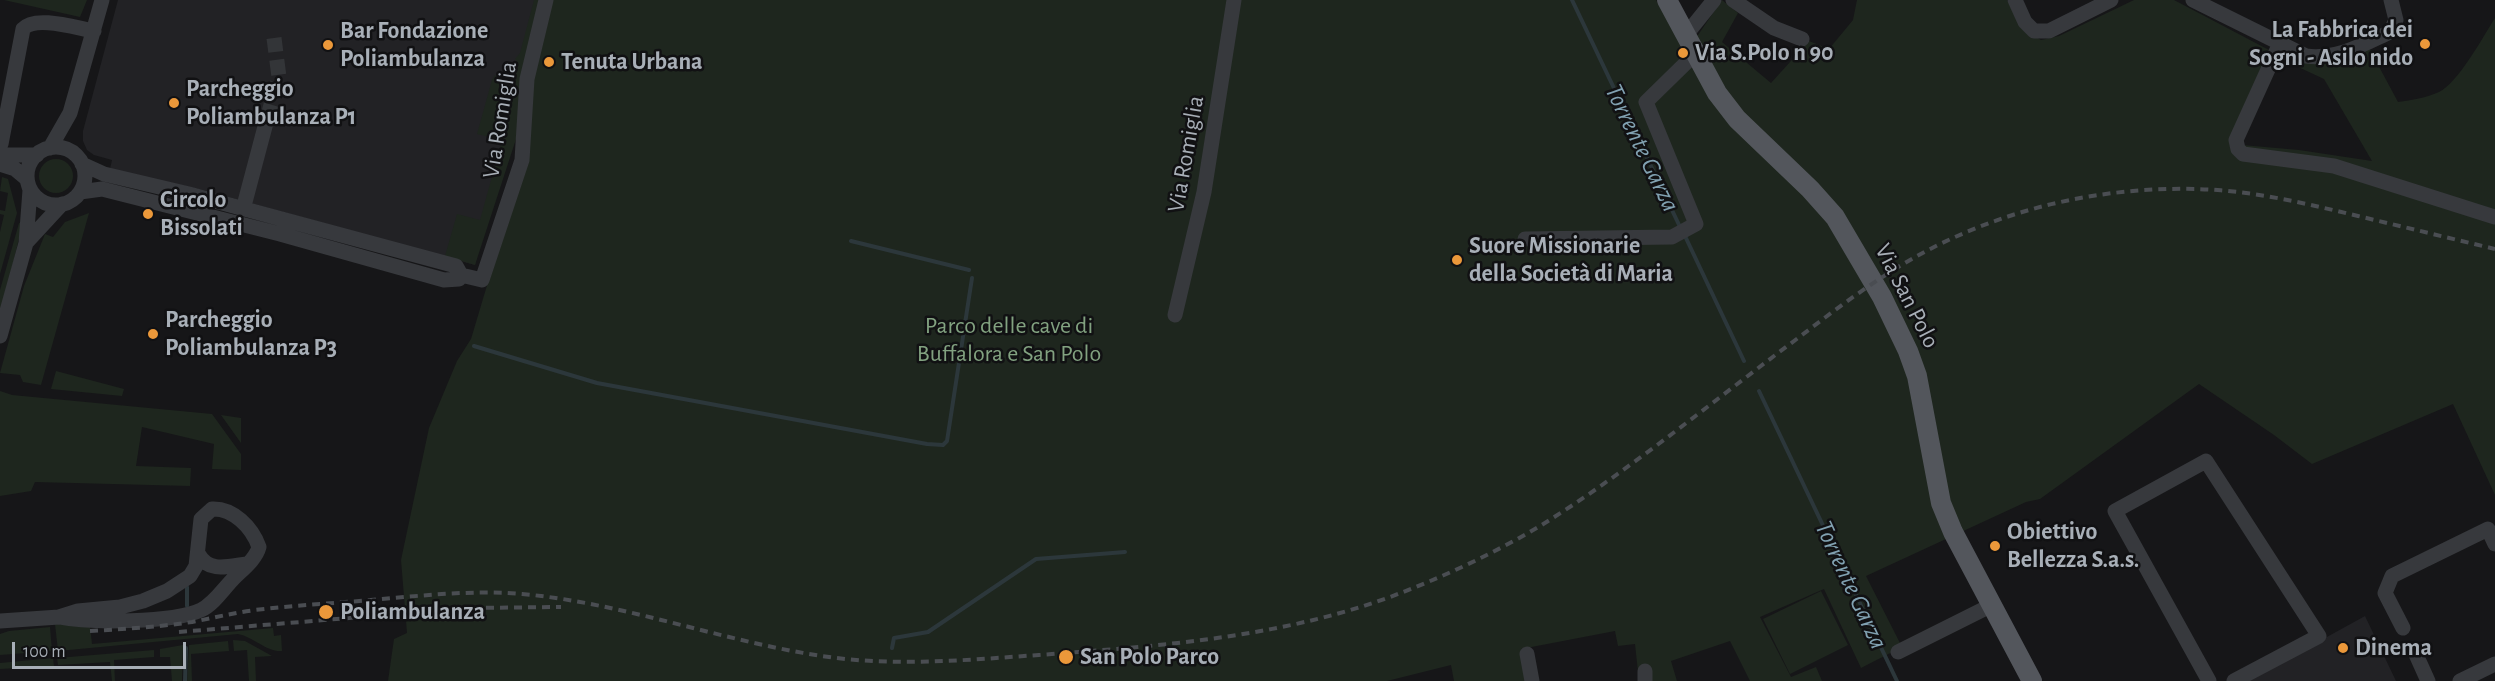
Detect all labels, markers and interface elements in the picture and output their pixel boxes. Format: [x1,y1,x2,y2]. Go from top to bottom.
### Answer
place label: La Fabbrica dei Sogni - Asilo nido [2249,16,2413,72]
place label: Bar Fondazione Poliambulanza [340,17,488,73]
marker: La Fabbrica dei Sogni - Asilo nido [2418,37,2432,51]
marker: Bar Fondazione Poliambulanza [321,38,335,52]
place label: Via S.Polo n 90 [1695,39,1834,67]
marker: Via S.Polo n 90 [1676,46,1690,60]
place label: Tenuta Urbana [561,48,703,76]
marker: Tenuta Urbana [542,55,556,69]
street label: Via Romiglia [477,60,523,180]
place label: Parcheggio Poliambulanza P1 [186,75,356,131]
water label: Torrente Garza [1598,79,1686,217]
street label: Via Romiglia [1162,93,1210,215]
marker: Parcheggio Poliambulanza P1 [167,96,181,110]
place label: Circolo Bissolati [160,186,243,242]
marker: Circolo Bissolati [141,207,155,221]
place label: Suore Missionarie della Società di Maria [1469,232,1673,288]
street label: Via San Polo [1868,239,1946,353]
marker: Suore Missionarie della Società di Maria [1450,253,1464,267]
place label: Parcheggio Poliambulanza P3 [165,306,337,362]
park label: Parco delle cave di Buffalora e San Polo [917,312,1101,368]
marker: Parcheggio Poliambulanza P3 [146,327,160,341]
water label: Torrente Garza [1808,516,1894,654]
place label: Obiettivo Bellezza S.a.s. [2007,518,2139,574]
marker: Obiettivo Bellezza S.a.s. [1988,539,2002,553]
place label: Poliambulanza [340,598,485,626]
marker: Poliambulanza [317,603,335,621]
scale bar [15,630,189,668]
place label: Dinema [2355,634,2432,662]
marker: Dinema [2336,641,2350,655]
text: 100 m [23,643,66,661]
place label: San Polo Parco [1080,643,1219,671]
marker: San Polo Parco [1057,648,1075,666]

